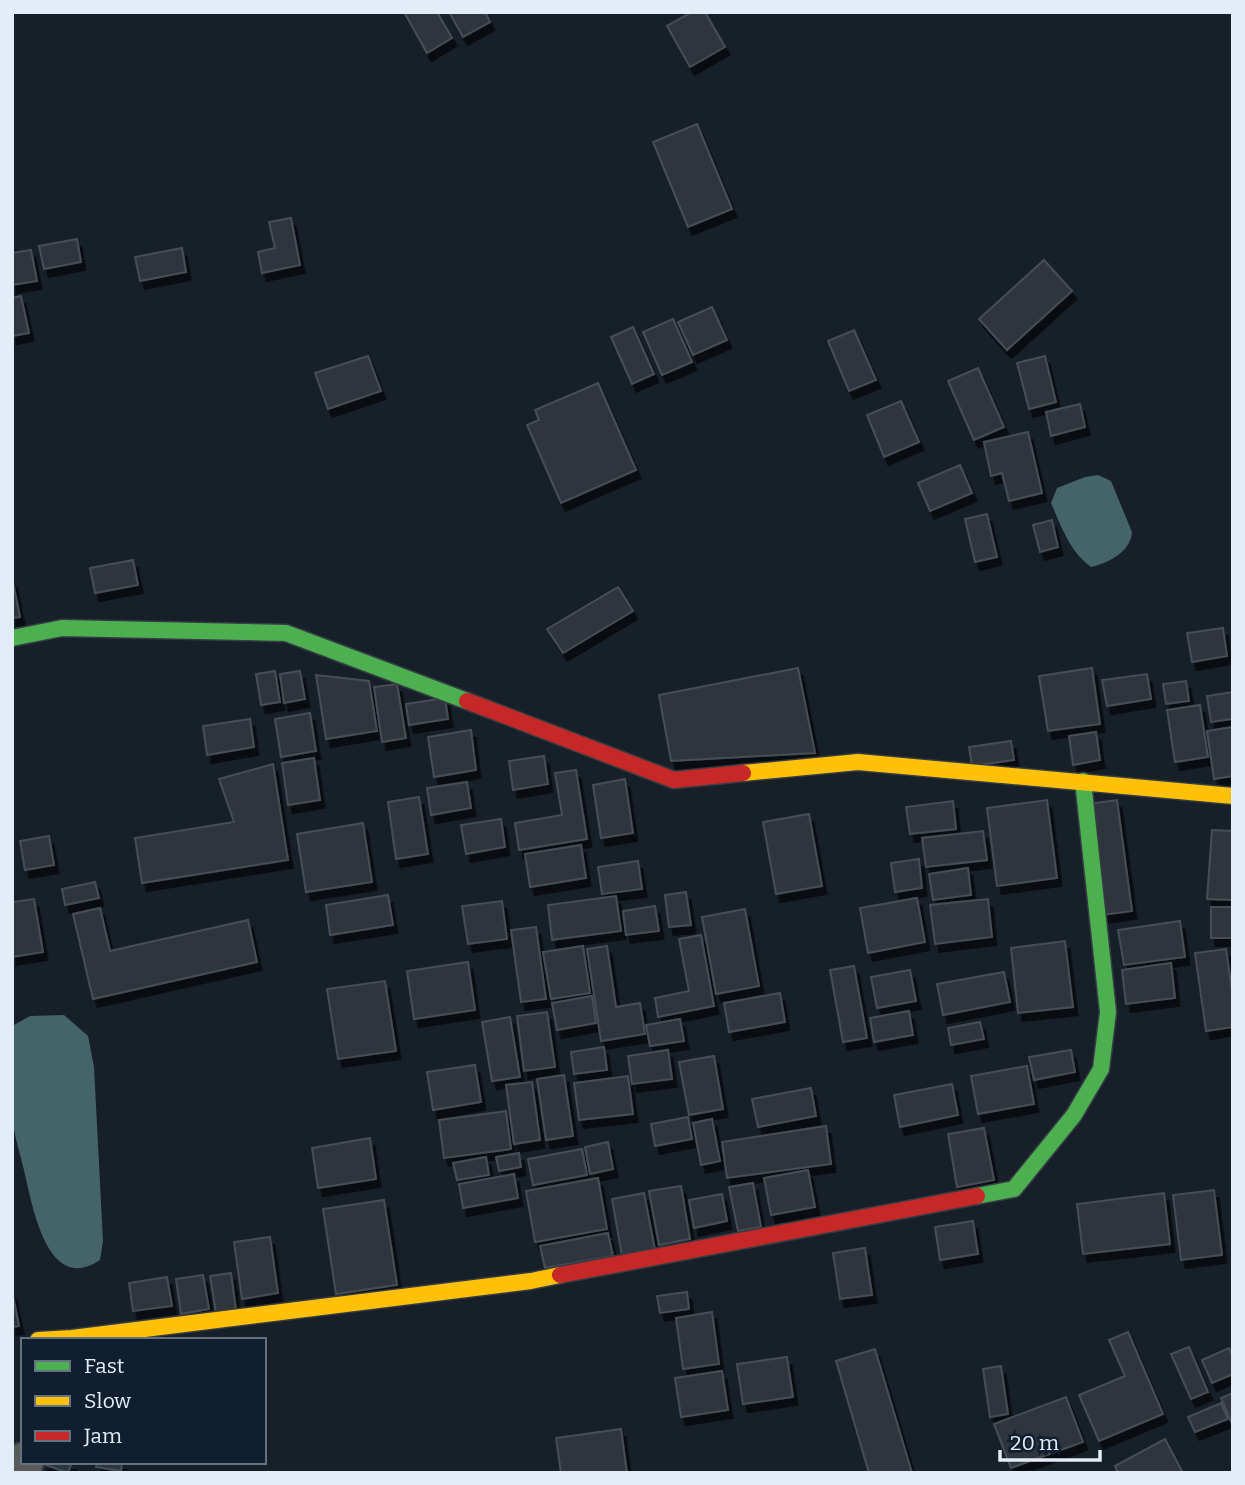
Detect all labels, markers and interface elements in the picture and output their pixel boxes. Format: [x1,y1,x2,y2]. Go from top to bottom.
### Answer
legend [21,1338,266,1464]
text: Fast [84,1353,125,1379]
text: Slow [84,1388,131,1414]
scale bar [1000,1418,1100,1462]
text: Jam [83,1423,122,1449]
text: 20 m [1010,1430,1059,1456]

